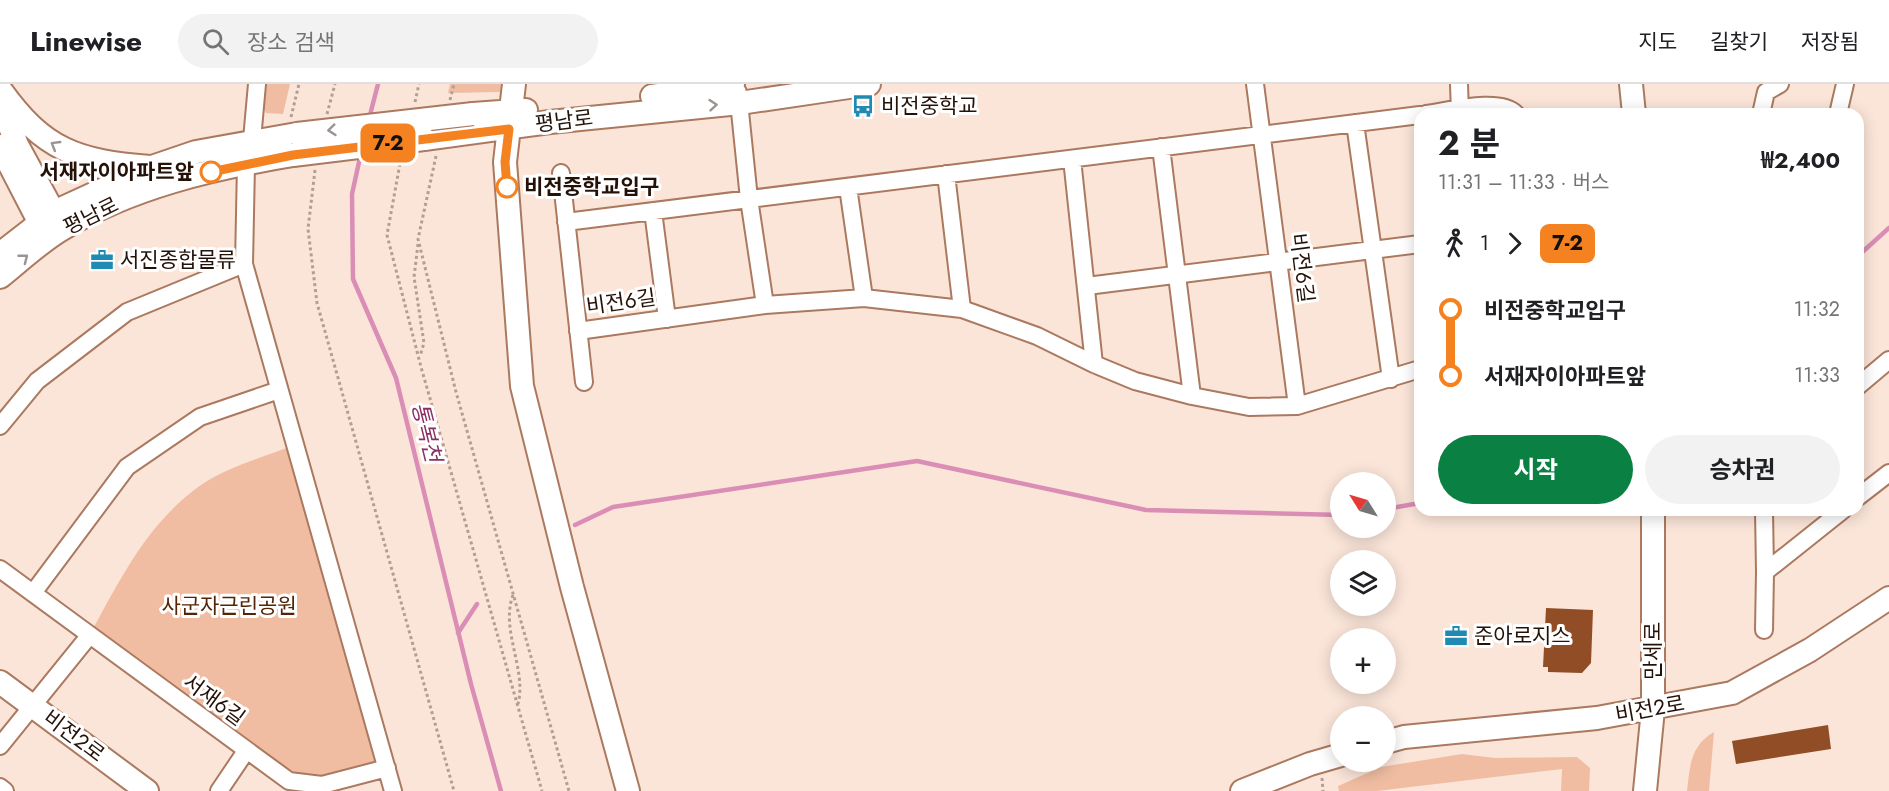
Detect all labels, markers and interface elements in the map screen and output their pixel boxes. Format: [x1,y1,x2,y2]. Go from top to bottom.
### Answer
search box [178,14,598,68]
text: Linewise [30,21,142,62]
icon: search [199,25,232,58]
text: 장소 검색 [247,26,335,58]
text: 지도 [1638,27,1677,57]
text: 길찾기 [1710,27,1768,57]
text: 저장됨 [1801,27,1859,57]
place label: 비전중학교 [881,91,978,121]
bus stop icon: 비전중학교 [850,93,876,119]
one-way arrow [708,99,717,112]
street label: 평남로 [533,103,595,139]
text: 2 분 [1438,120,1500,167]
one-way arrow [327,123,336,136]
line badge: 7-2 [354,124,422,162]
text: 7-2 [372,128,404,158]
one-way arrow [51,140,61,152]
text: ₩2,400 [1761,144,1840,176]
place label: 서재자이아파트앞 [39,157,194,187]
marker: 서재자이아파트앞 [200,161,222,183]
text: 11:31 – 11:33 · 버스 [1438,168,1609,197]
place label: 비전중학교입구 [524,172,659,202]
marker: 비전중학교입구 [496,176,518,198]
street label: 평남로 [58,190,124,242]
icon: walk [1438,227,1471,260]
icon: forward [1498,227,1531,260]
text: 7-2 [1552,228,1583,258]
text: 1 [1480,229,1489,258]
street label: 비전6길 [1283,231,1321,305]
place label: 서진종합물류 [120,245,236,275]
office icon: 서진종합물류 [89,247,115,273]
one-way arrow [17,254,28,265]
street label: 비전6길 [584,282,658,322]
text: 비전중학교입구 [1484,294,1626,326]
text: 11:32 [1794,295,1840,324]
text: 서재자이아파트앞 [1484,360,1646,392]
text: 11:33 [1794,361,1840,390]
water label: 통복천 [404,399,451,468]
button: 시작 [1438,435,1633,504]
button: 승차권 [1645,435,1840,504]
north arrow [1330,472,1396,538]
map controls [1330,472,1396,772]
button: layers [1330,550,1396,616]
park label: 사군자근린공원 [161,591,297,621]
place label: 준아로지스 [1474,621,1571,651]
street label: 만세로 [1638,622,1668,680]
office icon: 준아로지스 [1443,623,1469,649]
button: + [1330,628,1396,694]
street label: 서재6길 [177,667,251,733]
street label: 비전2로 [1613,688,1687,730]
street label: 비전2로 [37,703,111,769]
button: − [1330,706,1396,772]

